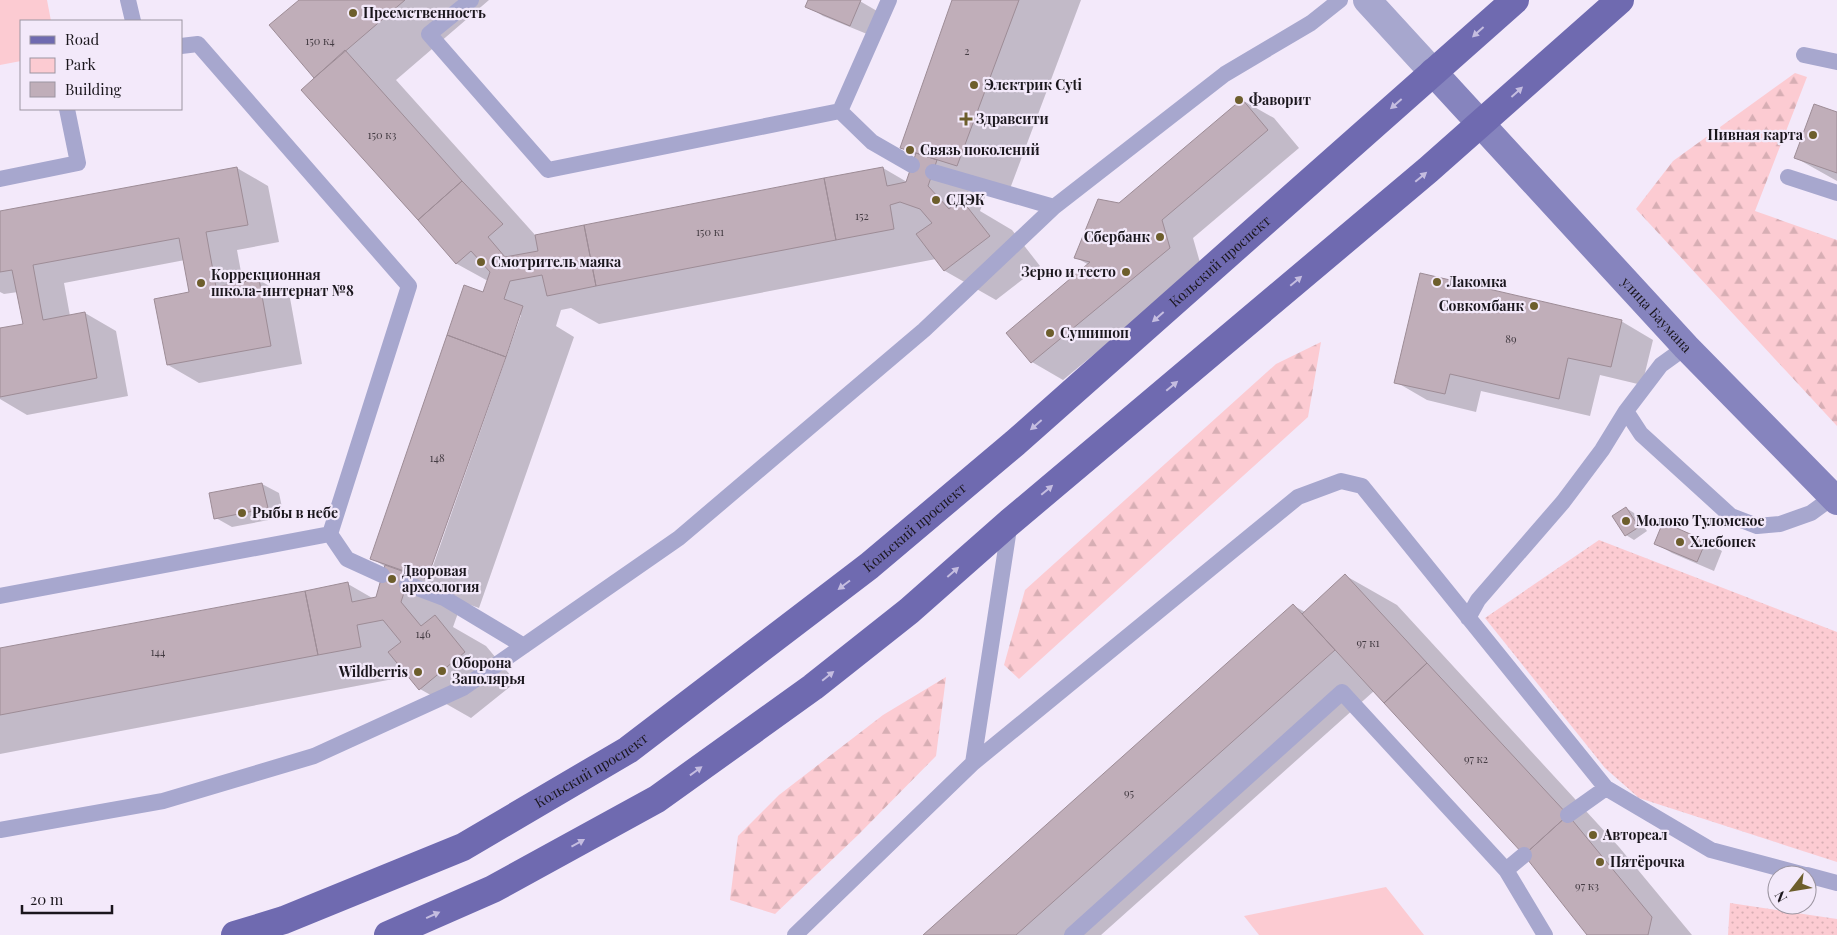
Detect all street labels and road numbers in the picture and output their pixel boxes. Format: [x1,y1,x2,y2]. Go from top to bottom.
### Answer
street label: Кольский проспект [1165,211,1275,311]
street label: улица Баумана [1617,272,1696,356]
street label: Кольский проспект [859,478,970,576]
street label: Кольский проспект [531,728,652,812]

